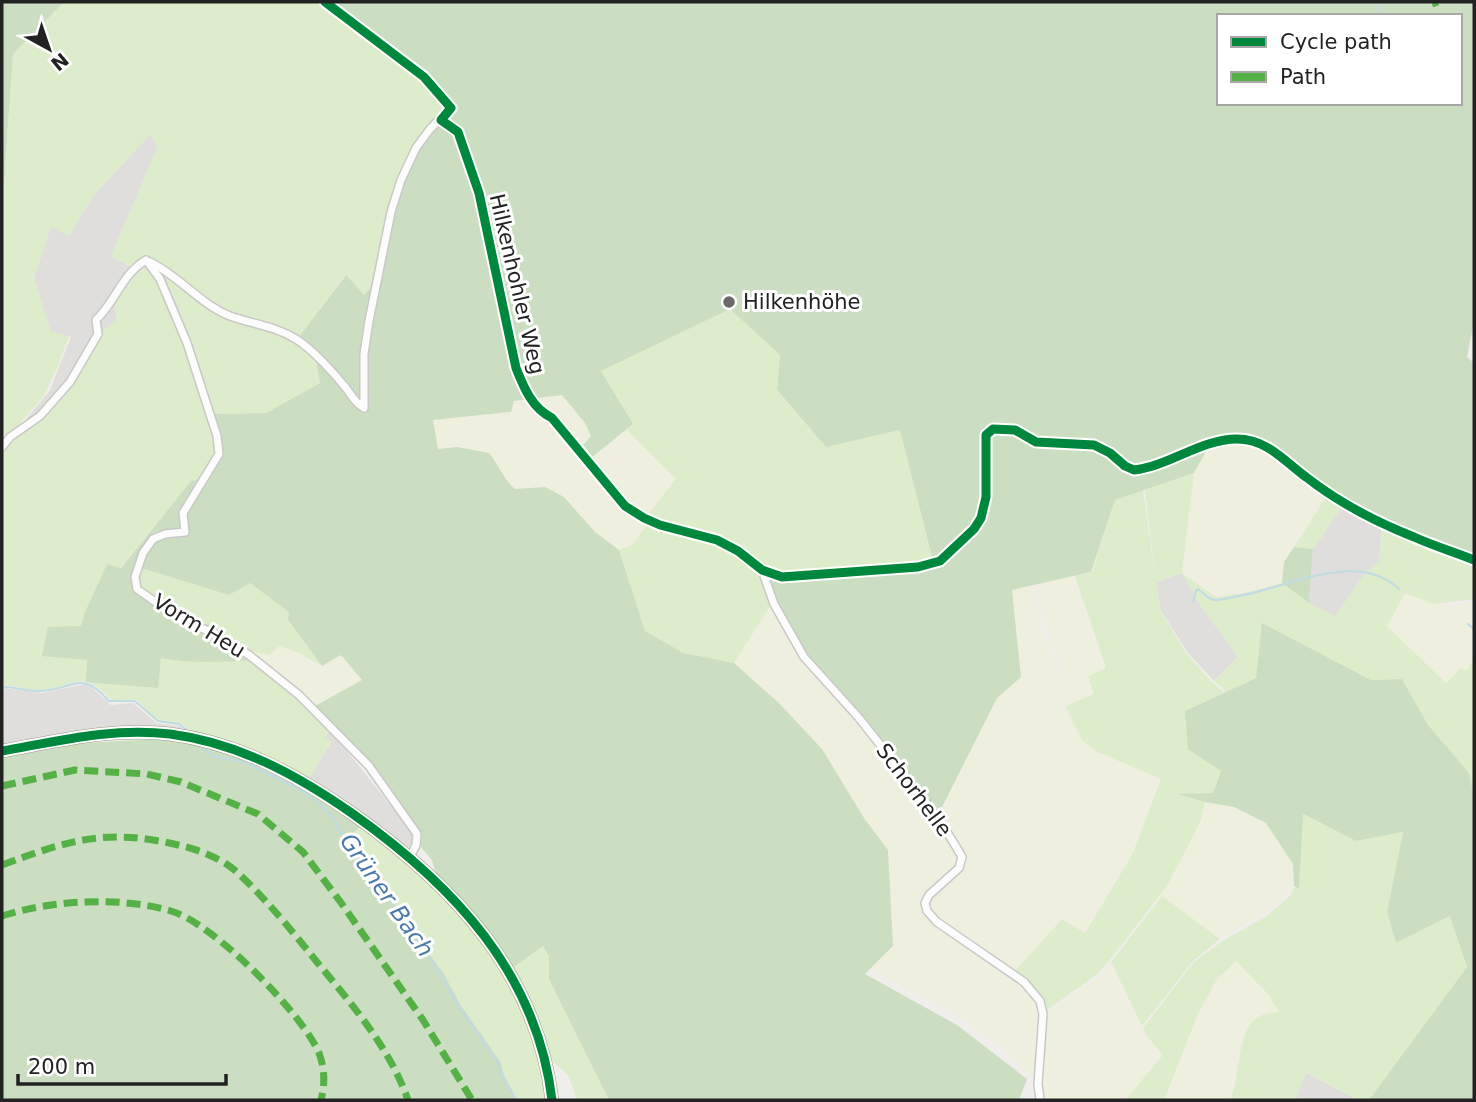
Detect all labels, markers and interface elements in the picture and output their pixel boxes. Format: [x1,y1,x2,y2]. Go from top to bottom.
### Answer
north arrow [14,14,84,84]
legend [1217,14,1462,105]
text: Cycle path [1280,30,1392,54]
text: N [47,48,73,76]
text: Path [1280,65,1326,89]
street label: Hilkenhohler Weg [485,191,549,377]
place label: Hilkenhöhe [743,290,861,314]
marker: Hilkenhöhe [721,294,737,310]
street label: Vorm Heu [149,589,249,663]
street label: Schorhelle [871,739,957,841]
water label: Grüner Bach [335,828,439,962]
scale bar [18,1042,226,1086]
text: 200 m [28,1055,95,1079]

